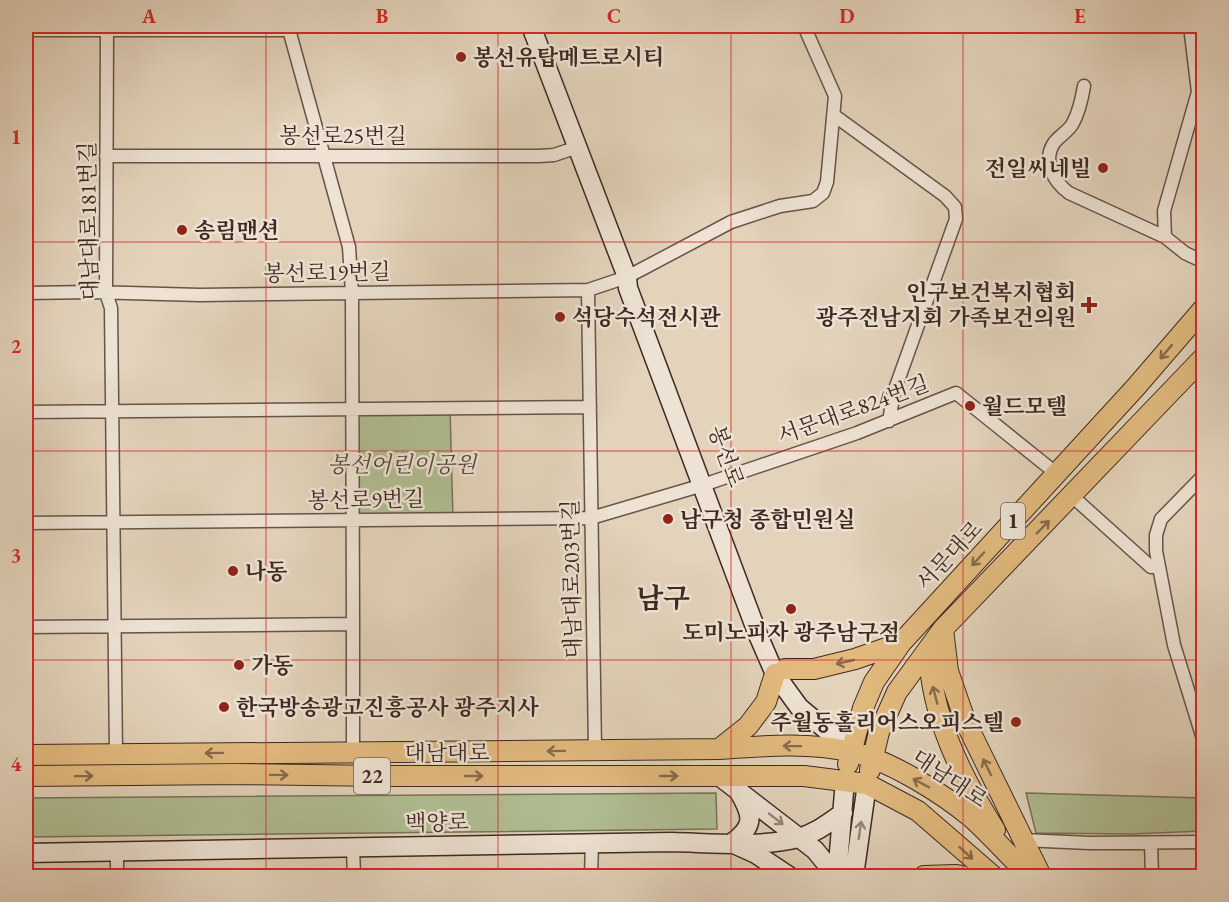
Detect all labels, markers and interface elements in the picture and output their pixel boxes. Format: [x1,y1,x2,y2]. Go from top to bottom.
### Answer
text: A [141,3,157,29]
text: B [376,3,388,29]
text: C [607,3,621,29]
text: D [839,3,855,29]
text: E [1074,3,1086,29]
place label: 봉선유탑메트로시티 [473,43,664,72]
marker: 봉선유탑메트로시티 [454,50,468,64]
street label: 봉선로25번길 [279,121,407,150]
text: 1 [11,124,21,150]
street label: 대남대로181번길 [73,141,104,301]
place label: 전일씨네빌 [985,154,1091,183]
marker: 전일씨네빌 [1096,161,1110,175]
place label: 송림맨션 [194,216,279,245]
marker: 송림맨션 [175,223,189,237]
street label: 봉선로19번길 [263,257,391,288]
place label: 인구보건복지협회 광주전남지회 가족보건의원 [816,278,1076,332]
marker: 인구보건복지협회 광주전남지회 가족보건의원 [1080,296,1098,314]
place label: 석당수석전시관 [572,303,722,332]
marker: 석당수석전시관 [553,310,567,324]
text: 2 [11,333,22,359]
one-way arrow [1159,344,1172,360]
street label: 서문대로824번길 [773,369,933,450]
place label: 월드모텔 [982,392,1067,421]
marker: 월드모텔 [963,399,977,413]
street label: 봉선로 [702,421,751,491]
park label: 봉선어린이공원 [328,450,478,479]
street label: 봉선로9번길 [307,484,425,515]
street label: 대남대로203번길 [556,499,587,659]
road number: 1 [1001,503,1025,539]
place label: 남구청 종합민원실 [680,505,855,534]
marker: 남구청 종합민원실 [661,512,675,526]
street label: 서문대로 [910,514,989,596]
one-way arrow [1035,520,1049,535]
text: 3 [11,542,21,568]
one-way arrow [971,551,985,566]
place label: 나동 [245,557,288,586]
marker: 나동 [226,564,240,578]
district label: 남구 [636,580,690,616]
marker: 도미노피자 광주남구점 [784,602,798,616]
place label: 도미노피자 광주남구점 [682,618,900,647]
place label: 가동 [251,651,294,680]
one-way arrow [836,656,855,668]
marker: 가동 [232,658,246,672]
one-way arrow [929,686,941,705]
place label: 한국방송광고진흥공사 광주지사 [236,693,539,722]
marker: 한국방송광고진흥공사 광주지사 [217,700,231,714]
place label: 주월동홀리어스오피스텔 [770,708,1004,737]
marker: 주월동홀리어스오피스텔 [1009,715,1023,729]
street label: 대남대로 [404,738,490,767]
one-way arrow [783,740,803,752]
street label: 대남대로 [906,743,993,814]
one-way arrow [546,745,566,756]
one-way arrow [204,747,224,759]
text: 4 [11,751,22,777]
road number: 22 [354,758,390,794]
one-way arrow [981,759,993,777]
one-way arrow [268,769,288,781]
one-way arrow [73,770,93,782]
one-way arrow [463,770,483,782]
one-way arrow [658,770,678,782]
one-way arrow [913,777,930,789]
street label: 백양로 [405,807,469,838]
one-way arrow [768,813,784,826]
one-way arrow [855,821,866,840]
one-way arrow [959,846,974,860]

